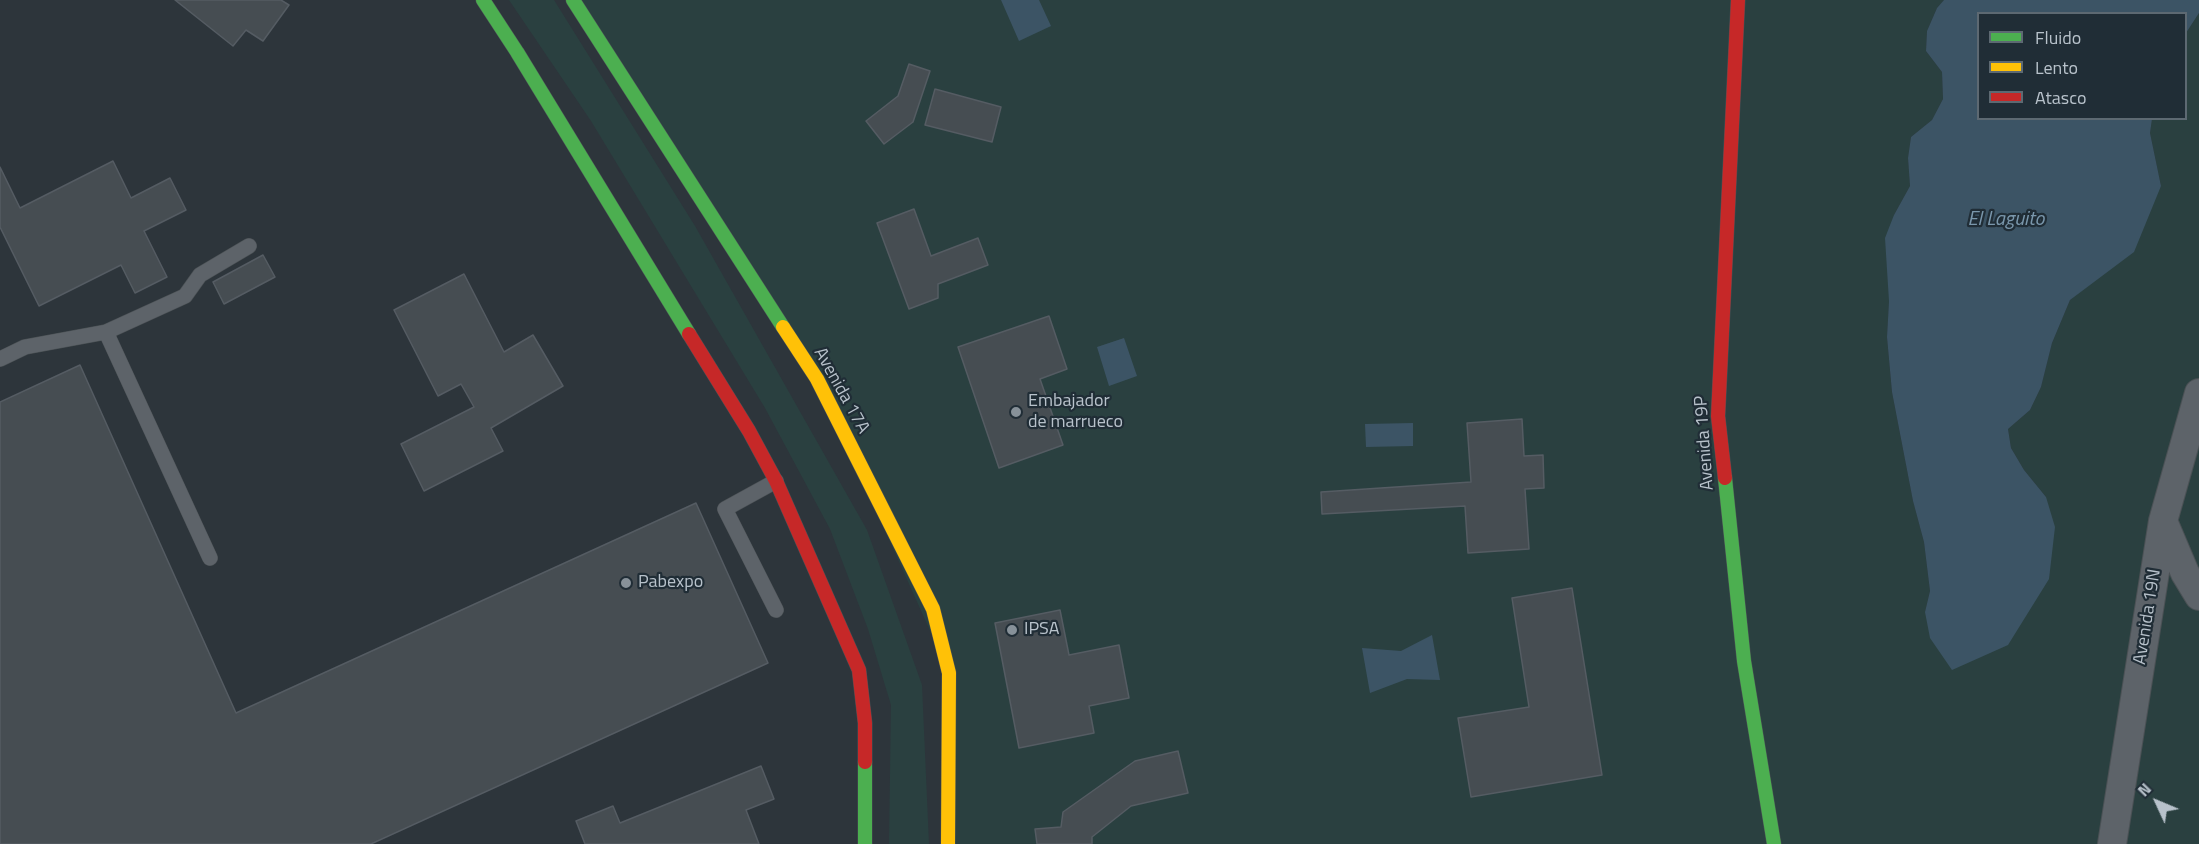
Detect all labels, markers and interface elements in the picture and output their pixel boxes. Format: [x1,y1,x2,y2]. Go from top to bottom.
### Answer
legend [1977,12,2187,120]
text: Fluido [2035,24,2081,51]
text: Lento [2035,54,2078,81]
text: Atasco [2035,84,2086,111]
water label: El Laguito [1968,208,2044,232]
street label: Avenida 17A [809,344,873,438]
place label: Embajador de marrueco [1028,391,1123,434]
street label: Avenida 19P [1691,395,1719,491]
marker: Embajador de marrueco [1009,405,1023,419]
street label: Avenida 19N [2130,568,2166,666]
place label: Pabexpo [638,572,703,594]
marker: Pabexpo [619,576,633,590]
place label: IPSA [1024,619,1059,641]
marker: IPSA [1005,623,1019,637]
north arrow [2127,772,2187,832]
text: N [2132,777,2157,802]

